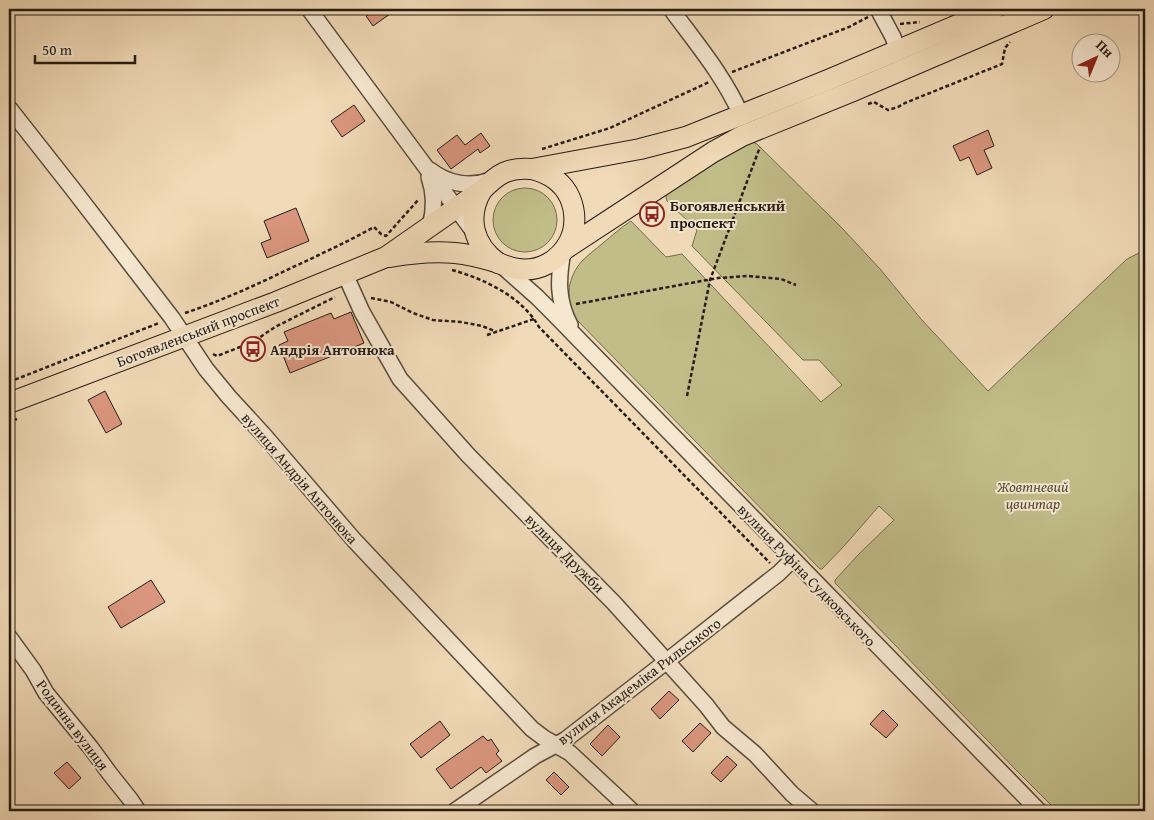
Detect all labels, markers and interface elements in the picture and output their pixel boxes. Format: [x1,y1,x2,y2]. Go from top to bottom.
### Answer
scale bar [35,32,135,64]
north arrow [1072,32,1122,82]
text: Пн [1092,35,1119,62]
text: 50 m [42,39,73,60]
place label: Богоявленський проспект [670,195,786,233]
bus stop icon: Богоявленський проспект [639,201,665,227]
street label: Богоявленський проспект [113,290,283,372]
bus stop icon: Андрія Антонюка [240,336,266,362]
place label: Андрія Антонюка [270,339,395,360]
street label: вулиця Андрія Антонюка [237,408,364,549]
park label: Жовтневий цвинтар [996,476,1069,514]
street label: вулиця Руфіна Судковського [733,499,881,651]
street label: вулиця Дружби [521,509,609,597]
street label: вулиця Академіка Рильського [553,612,725,749]
street label: Родинна вулиця [32,675,114,775]

